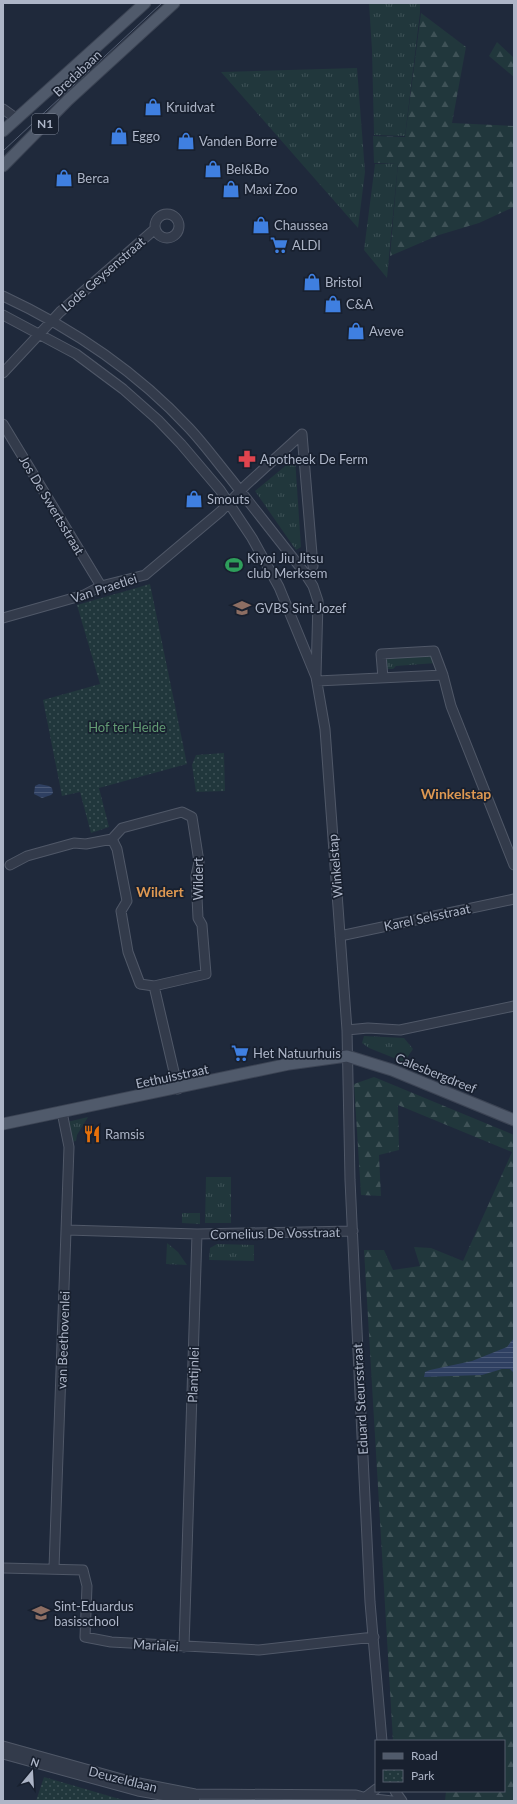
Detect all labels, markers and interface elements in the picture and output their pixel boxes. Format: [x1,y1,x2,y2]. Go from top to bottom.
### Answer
street label: Bredabaan [49,46,105,100]
shop icon: Kruidvat [143,97,163,117]
place label: Kruidvat [166,99,215,115]
road number: N1 [32,114,58,134]
shop icon: Eggo [109,126,129,146]
place label: Eggo [132,128,160,144]
shop icon: Vanden Borre [176,131,196,151]
place label: Vanden Borre [199,133,277,149]
shop icon: Bel&Bo [203,159,223,179]
place label: Bel&Bo [226,161,269,177]
shop icon: Berca [54,168,74,188]
place label: Berca [77,170,109,186]
shop icon: Maxi Zoo [221,179,241,199]
place label: Maxi Zoo [244,181,298,197]
shop icon: Chaussea [251,215,271,235]
place label: Chaussea [274,217,328,233]
street label: Lode Geysenstraat [58,233,148,315]
supermarket icon: ALDI [269,235,289,255]
place label: ALDI [292,237,321,253]
shop icon: Bristol [302,272,322,292]
place label: Bristol [325,274,362,290]
shop icon: C&A [323,294,343,314]
place label: C&A [346,296,373,312]
shop icon: Aveve [346,321,366,341]
place label: Aveve [369,323,404,339]
pharmacy icon: Apotheek De Ferm [237,449,257,469]
place label: Apotheek De Ferm [260,451,368,467]
street label: Jos De Swertsstraat [16,453,88,558]
shop icon: Smouts [184,489,204,509]
place label: Smouts [207,491,250,507]
place label: Kiyoi Jiu Jitsu club Merksem [247,550,327,581]
sports icon: Kiyoi Jiu Jitsu club Merksem [224,555,244,575]
street label: Van Praetlei [69,570,139,606]
school or university icon: GVBS Sint Jozef [232,598,252,618]
place label: GVBS Sint Jozef [255,600,347,616]
park label: Hof ter Heide [88,719,166,735]
district label: Winkelstap [421,785,491,802]
street label: Winkelstap [324,833,346,899]
street label: Wildert [190,857,206,901]
district label: Wildert [136,883,185,900]
street label: Karel Selsstraat [382,900,472,934]
supermarket icon: Het Natuurhuis [230,1043,250,1063]
place label: Het Natuurhuis [253,1045,341,1061]
street label: Calesbergdreef [393,1049,479,1097]
street label: Eethuisstraat [134,1060,210,1092]
restaurant icon: Ramsis [82,1124,102,1144]
place label: Ramsis [105,1126,145,1142]
street label: Cornelius De Vosstraat [210,1224,340,1242]
street label: van Beethovenlei [53,1291,73,1389]
street label: Eduard Steursstraat [349,1343,371,1455]
street label: Plantijnlei [184,1347,202,1403]
place label: Sint-Eduardus basisschool [54,1598,134,1629]
school or university icon: Sint-Eduardus basisschool [31,1603,51,1623]
street label: Marialei [133,1635,179,1655]
legend [375,1740,505,1792]
text: Road [411,1748,438,1763]
north arrow [12,1752,52,1792]
text: N [29,1755,41,1770]
street label: Deuzeldlaan [87,1763,159,1795]
text: Park [411,1768,435,1783]

